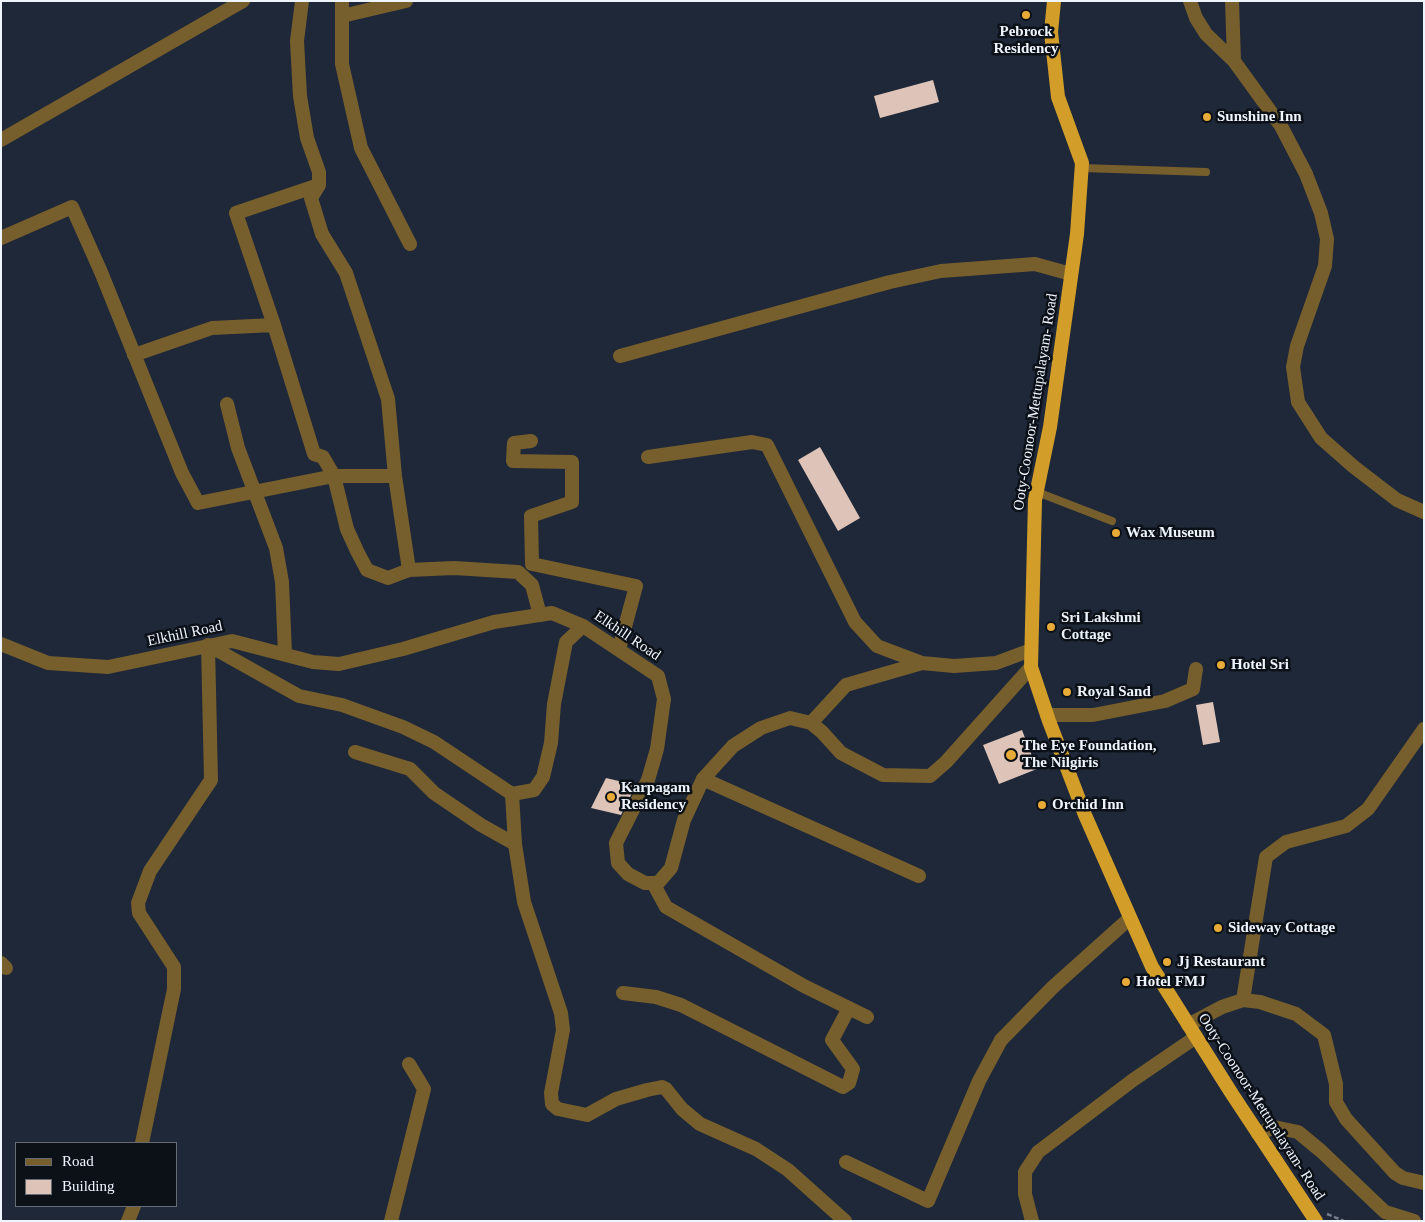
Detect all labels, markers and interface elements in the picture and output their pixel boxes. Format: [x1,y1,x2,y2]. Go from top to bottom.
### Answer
marker: Pebrock Residency [1020,9,1032,21]
place label: Pebrock Residency [994,23,1058,58]
place label: Sunshine Inn [1217,108,1302,126]
marker: Sunshine Inn [1201,111,1213,123]
street label: Ooty-Coonoor-Mettupalayam- Road [1010,292,1062,512]
place label: Wax Museum [1126,524,1215,542]
marker: Wax Museum [1110,527,1122,539]
street label: Elkhill Road [590,607,664,665]
place label: Sri Lakshmi Cottage [1061,609,1141,644]
street label: Elkhill Road [146,617,224,651]
marker: Sri Lakshmi Cottage [1045,621,1057,633]
place label: Hotel Sri [1231,656,1289,674]
marker: Hotel Sri [1215,659,1227,671]
place label: Royal Sand [1077,683,1151,701]
marker: Royal Sand [1061,686,1073,698]
place label: The Eye Foundation, The Nilgiris [1022,737,1157,772]
marker: The Eye Foundation, The Nilgiris [1004,748,1018,762]
place label: Karpagam Residency [621,779,690,814]
marker: Karpagam Residency [605,791,617,803]
place label: Orchid Inn [1052,796,1124,814]
marker: Orchid Inn [1036,799,1048,811]
place label: Sideway Cottage [1228,919,1335,937]
marker: Sideway Cottage [1212,922,1224,934]
place label: Jj Restaurant [1177,953,1265,971]
marker: Jj Restaurant [1161,956,1173,968]
place label: Hotel FMJ [1136,973,1206,991]
marker: Hotel FMJ [1120,976,1132,988]
street label: Ooty-Coonoor-Mettupalayam- Road [1194,1010,1328,1204]
legend [15,1142,178,1207]
text: Road [62,1153,94,1169]
text: Building [62,1178,115,1194]

